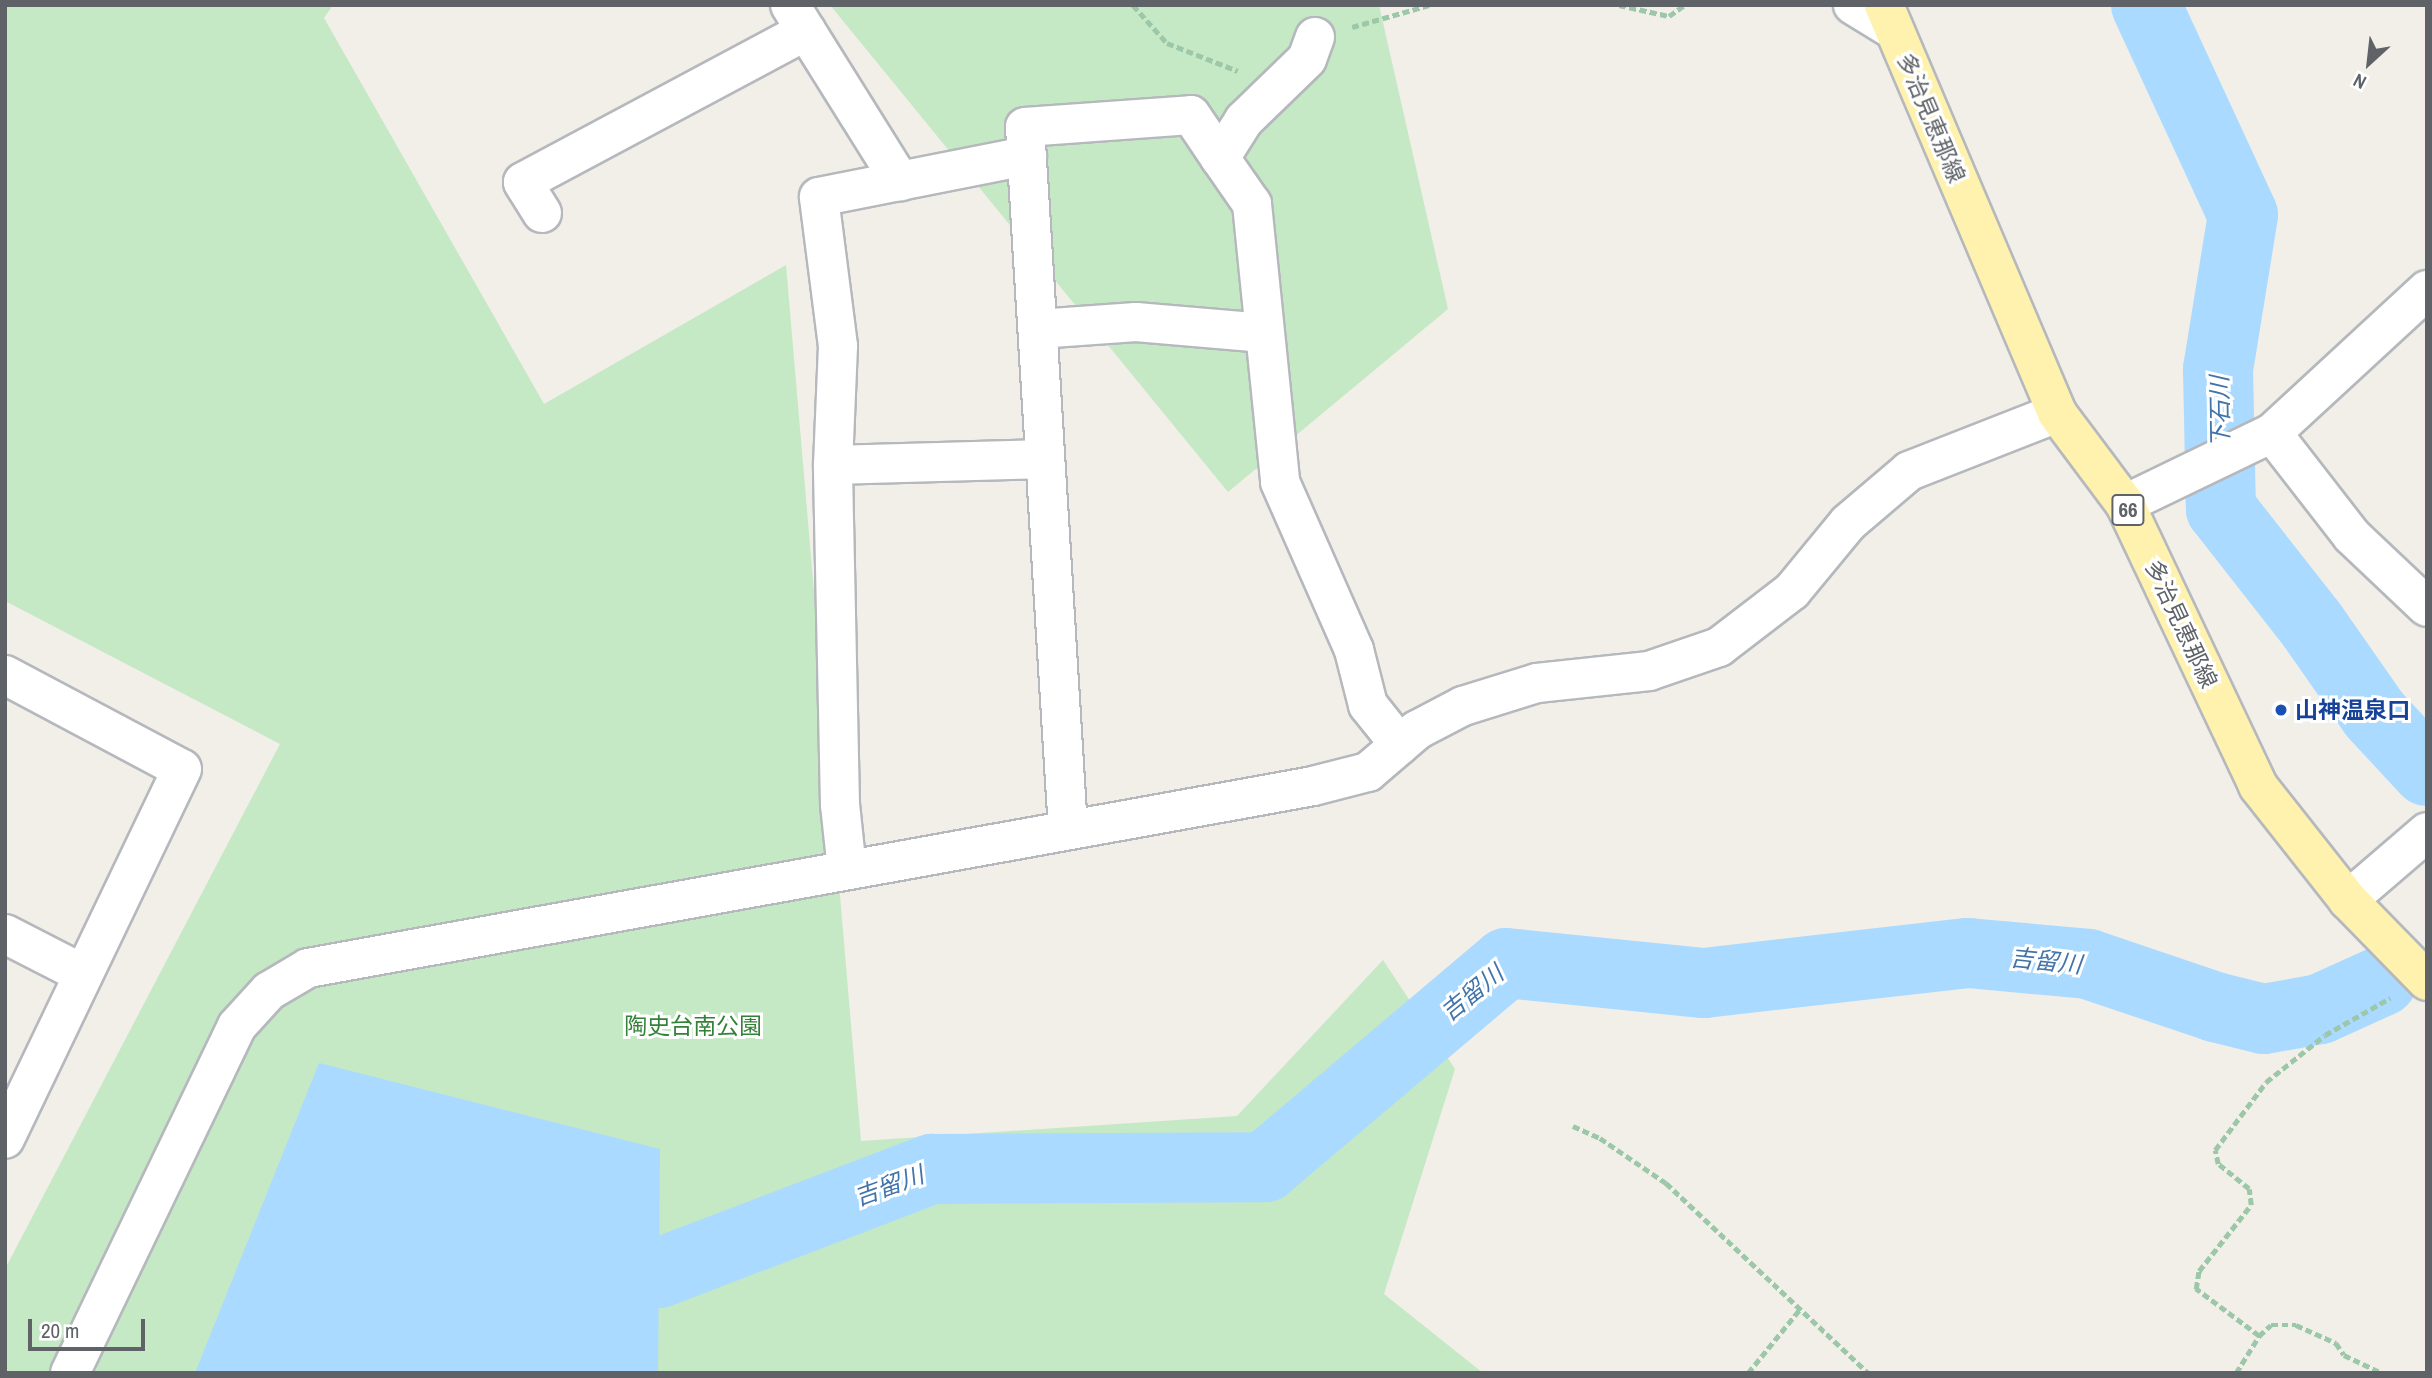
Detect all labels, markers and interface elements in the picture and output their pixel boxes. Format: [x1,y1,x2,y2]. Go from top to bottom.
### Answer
north arrow [2334,28,2404,98]
street label: 多治見恵那線 [1891,49,1971,187]
text: N [2349,68,2370,96]
water label: 下石川 [2205,376,2235,448]
road number: 66 [2110,492,2146,528]
street label: 多治見恵那線 [2139,556,2223,692]
place label: 山神温泉口 [2295,696,2410,724]
marker: 山神温泉口 [2273,702,2289,718]
water label: 吉留川 [2009,943,2083,979]
water label: 吉留川 [1435,959,1509,1027]
park label: 陶史台南公園 [624,1012,762,1040]
water label: 吉留川 [850,1160,928,1212]
scale bar [32,1304,149,1348]
text: 20 m [41,1316,79,1345]

